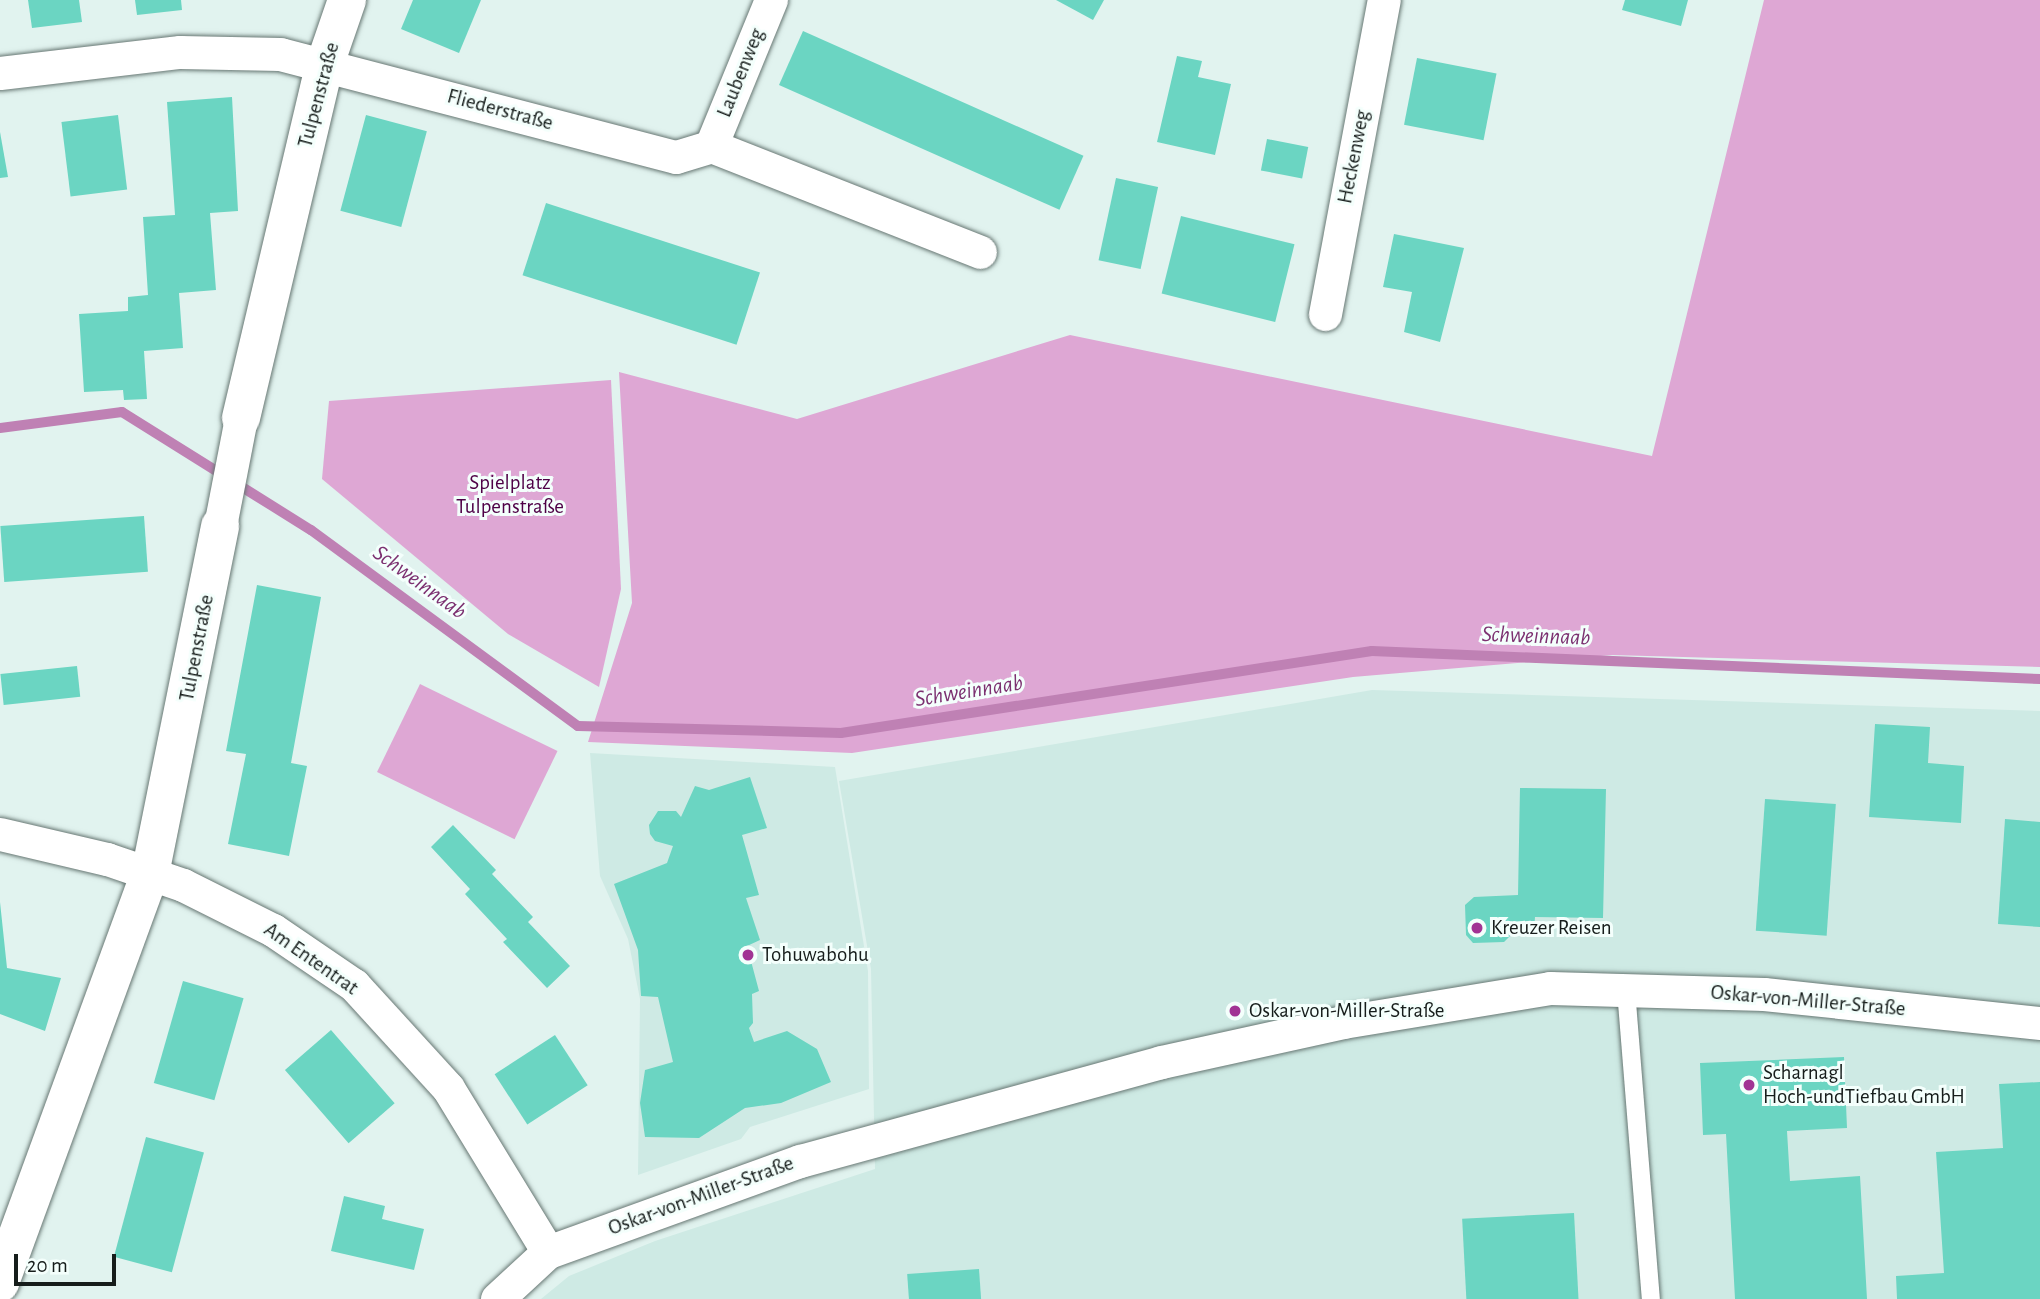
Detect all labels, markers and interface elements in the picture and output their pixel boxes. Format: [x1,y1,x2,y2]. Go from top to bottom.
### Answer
street label: Laubenweg [712,25,770,121]
street label: Tulpenstraße [293,40,345,150]
street label: Fliederstraße [444,84,556,136]
street label: Heckenweg [1333,108,1375,206]
park label: Spielplatz Tulpenstraße [456,470,564,520]
water label: Schweinnaab [367,540,471,626]
street label: Tulpenstraße [174,593,220,703]
water label: Schweinnaab [1481,621,1591,653]
water label: Schweinnaab [913,670,1025,714]
place label: Kreuzer Reisen [1491,915,1612,941]
street label: Am Ententrat [259,917,363,1001]
marker: Kreuzer Reisen [1469,920,1485,936]
place label: Tohuwabohu [762,942,869,968]
marker: Tohuwabohu [740,947,756,963]
street label: Oskar-von-Miller-Straße [1710,980,1906,1022]
place label: Oskar-von-Miller-Straße [1249,998,1444,1024]
marker: Oskar-von-Miller-Straße [1227,1003,1243,1019]
place label: Scharnagl Hoch-undTiefbau GmbH [1763,1060,1965,1110]
marker: Scharnagl Hoch-undTiefbau GmbH [1741,1077,1757,1093]
street label: Oskar-von-Miller-Straße [605,1151,797,1241]
scale bar [18,1240,119,1284]
text: 20 m [27,1255,68,1276]

